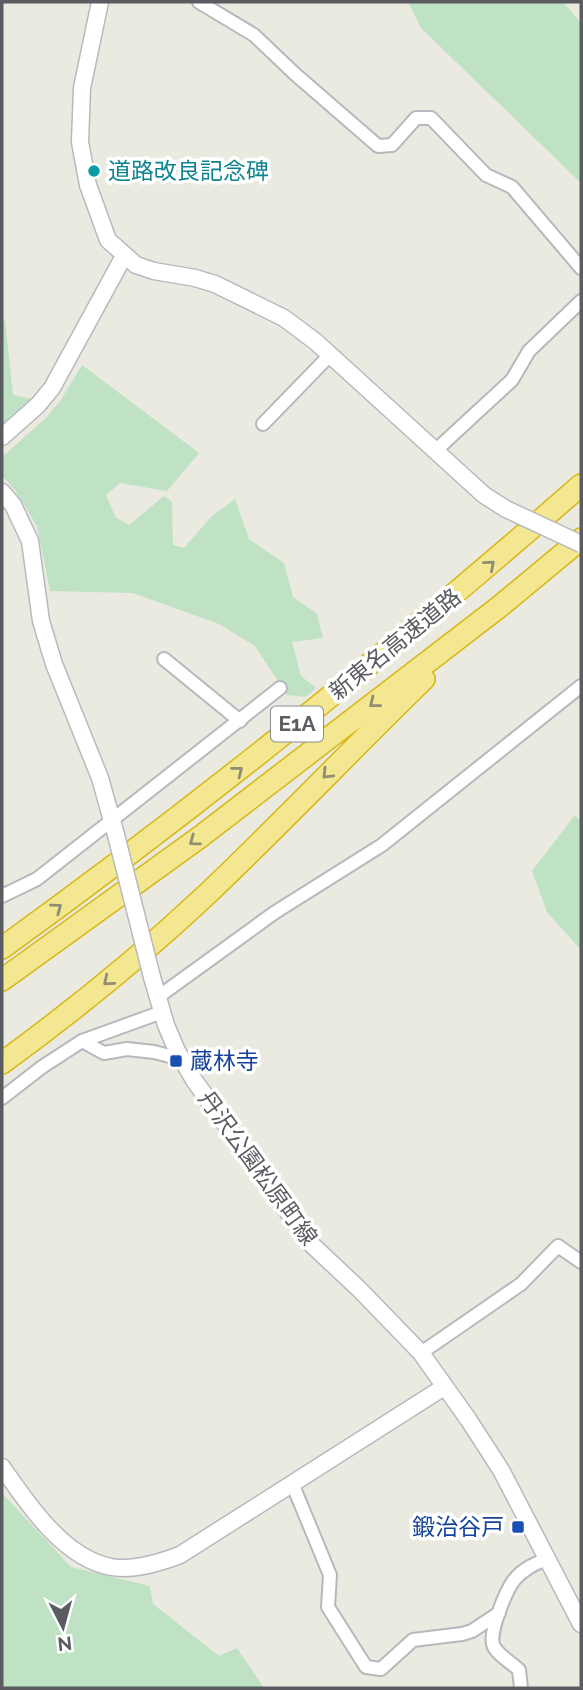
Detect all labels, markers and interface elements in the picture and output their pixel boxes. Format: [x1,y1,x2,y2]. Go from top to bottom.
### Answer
place label: 道路改良記念碑 [108,157,269,184]
marker: 道路改良記念碑 [86,163,102,179]
one-way arrow [482,561,495,573]
street label: 新東名高速道路 [324,582,466,705]
one-way arrow [370,694,382,707]
road number: E1A [271,706,323,742]
one-way arrow [231,766,243,779]
one-way arrow [322,766,335,779]
one-way arrow [189,833,202,846]
one-way arrow [49,904,62,916]
one-way arrow [104,973,117,985]
place label: 蔵林寺 [190,1047,259,1074]
marker: 蔵林寺 [168,1053,184,1069]
street label: 丹沢公園松原町線 [193,1085,323,1250]
place label: 鍛治谷戸 [412,1513,504,1540]
marker: 鍛治谷戸 [510,1519,526,1535]
north arrow [28,1592,98,1662]
text: N [56,1632,73,1656]

